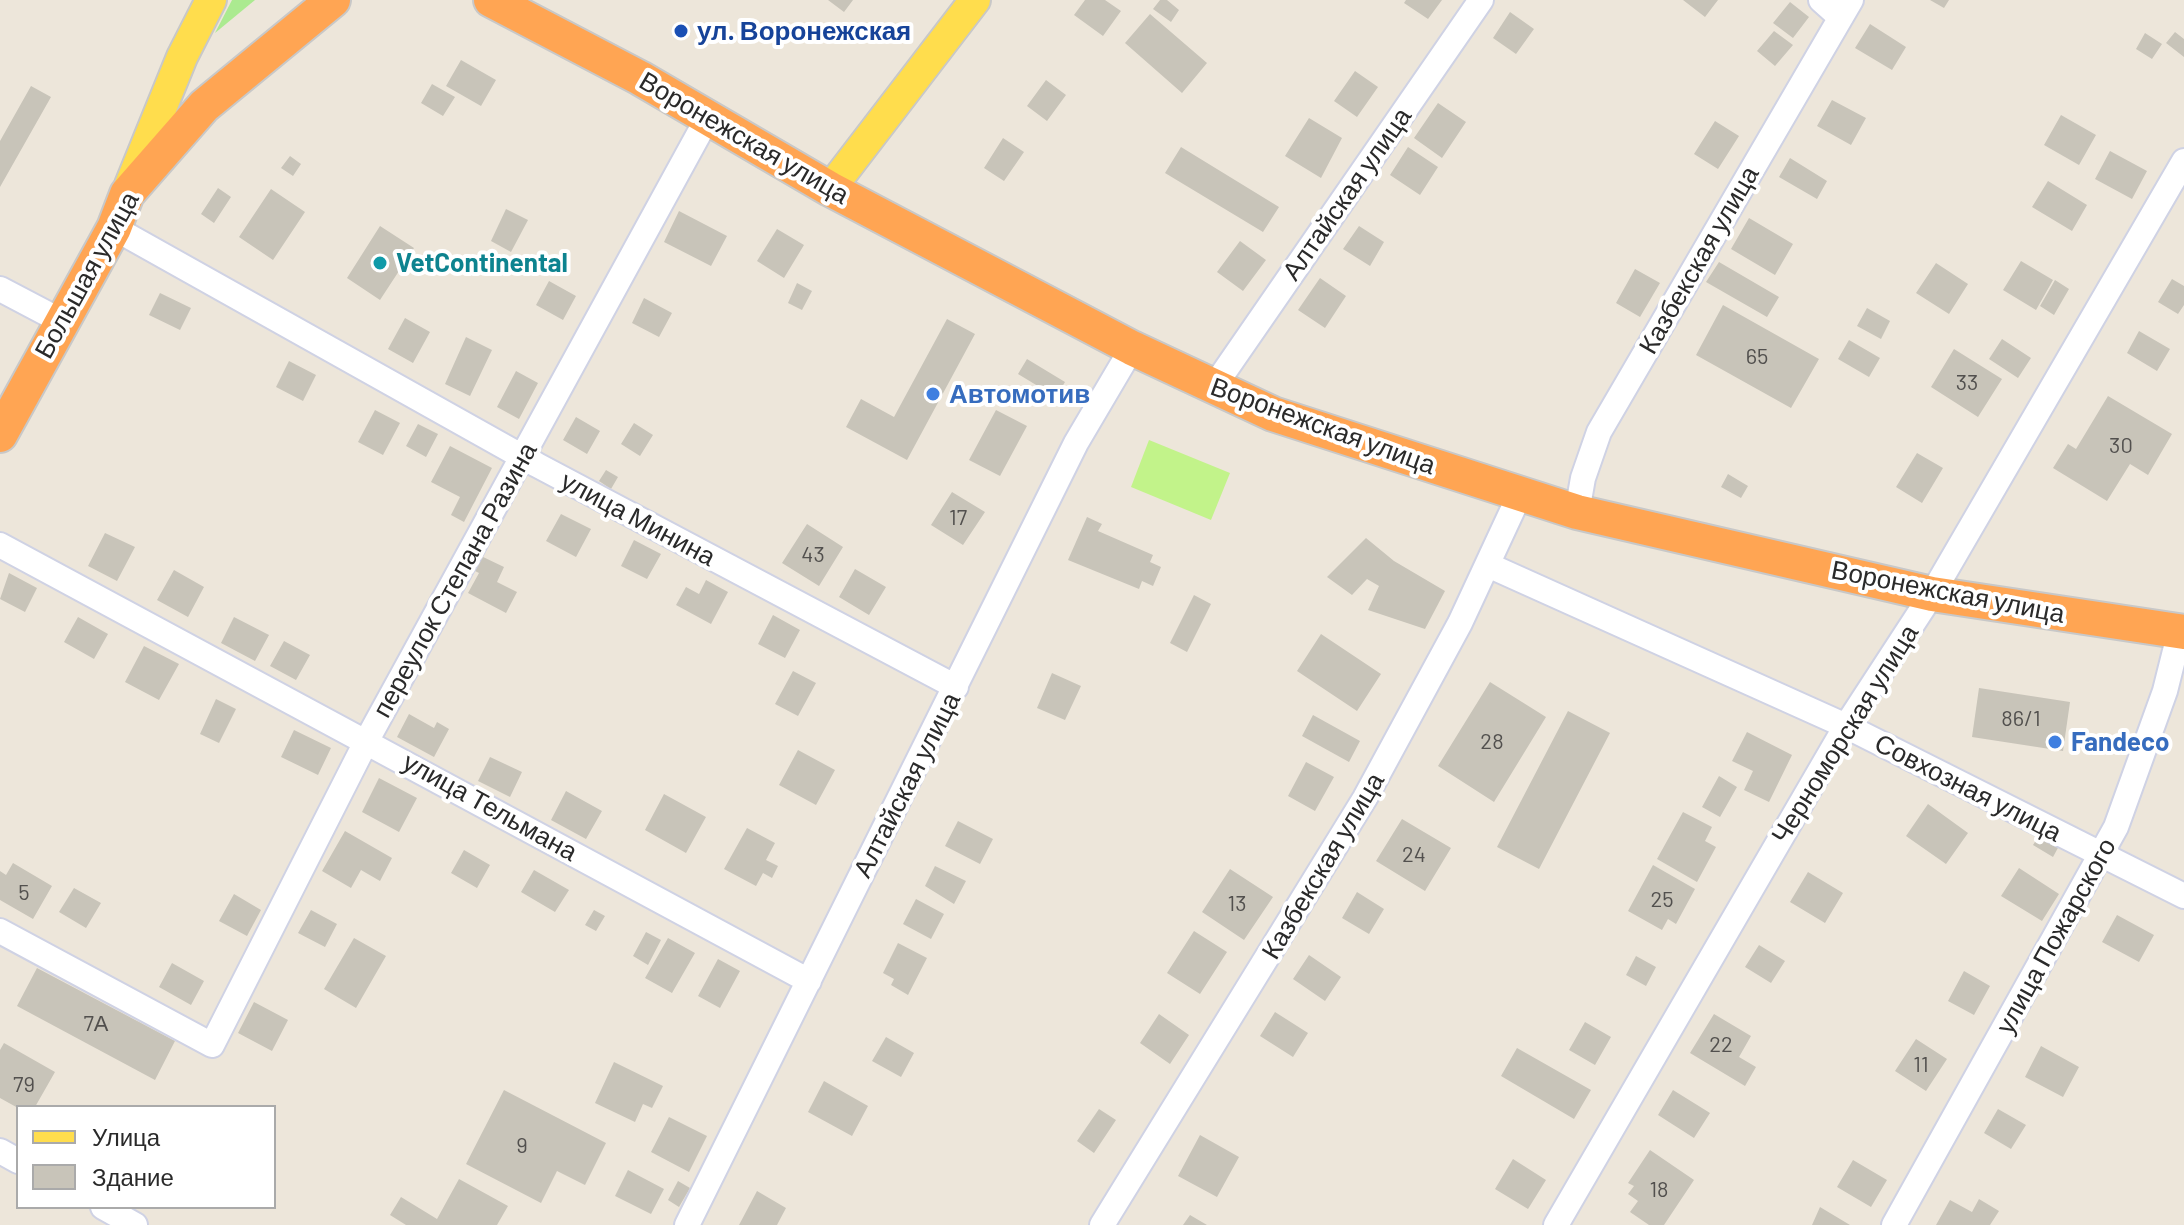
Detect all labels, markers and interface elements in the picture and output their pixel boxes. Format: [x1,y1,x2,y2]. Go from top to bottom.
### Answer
place label: ул. Воронежская [697,15,911,47]
marker: ул. Воронежская [672,22,690,40]
street label: Воронежская улица [634,65,854,211]
street label: Алтайская улица [1276,102,1418,286]
street label: Казбекская улица [1633,160,1765,360]
street label: Большая улица [28,186,146,364]
place label: VetContinental [396,247,568,279]
marker: VetContinental [371,254,389,272]
house number: 65 [1746,344,1768,370]
house number: 33 [1956,370,1978,396]
street label: Воронежская улица [1206,371,1440,481]
place label: Автомотив [949,378,1090,410]
marker: Автомотив [924,385,942,403]
house number: 30 [2109,433,2133,459]
street label: переулок Степана Разина [366,437,544,723]
street label: улица Минина [555,465,721,573]
house number: 17 [949,505,967,531]
house number: 43 [801,542,825,568]
street label: Воронежская улица [1829,554,2067,630]
street label: Черноморская улица [1765,619,1925,849]
street label: Алтайская улица [847,687,967,883]
house number: 86/1 [2001,706,2041,732]
place label: Fandeco [2071,726,2169,758]
street label: Совхозная улица [1869,727,2067,849]
house number: 28 [1480,729,1504,755]
marker: Fandeco [2046,733,2064,751]
street label: улица Тельмана [397,746,583,868]
street label: Казбекская улица [1255,767,1391,965]
street label: улица Пожарского [1989,833,2123,1039]
house number: 24 [1402,842,1426,868]
house number: 5 [18,880,30,906]
house number: 25 [1650,887,1674,913]
house number: 13 [1227,891,1247,917]
house number: 7А [83,1011,109,1037]
house number: 22 [1709,1032,1733,1058]
house number: 11 [1913,1052,1929,1078]
house number: 79 [13,1072,35,1098]
legend [16,1105,276,1209]
text: Улица [92,1122,160,1151]
house number: 9 [516,1133,528,1159]
text: Здание [92,1162,174,1191]
house number: 18 [1649,1177,1669,1203]

